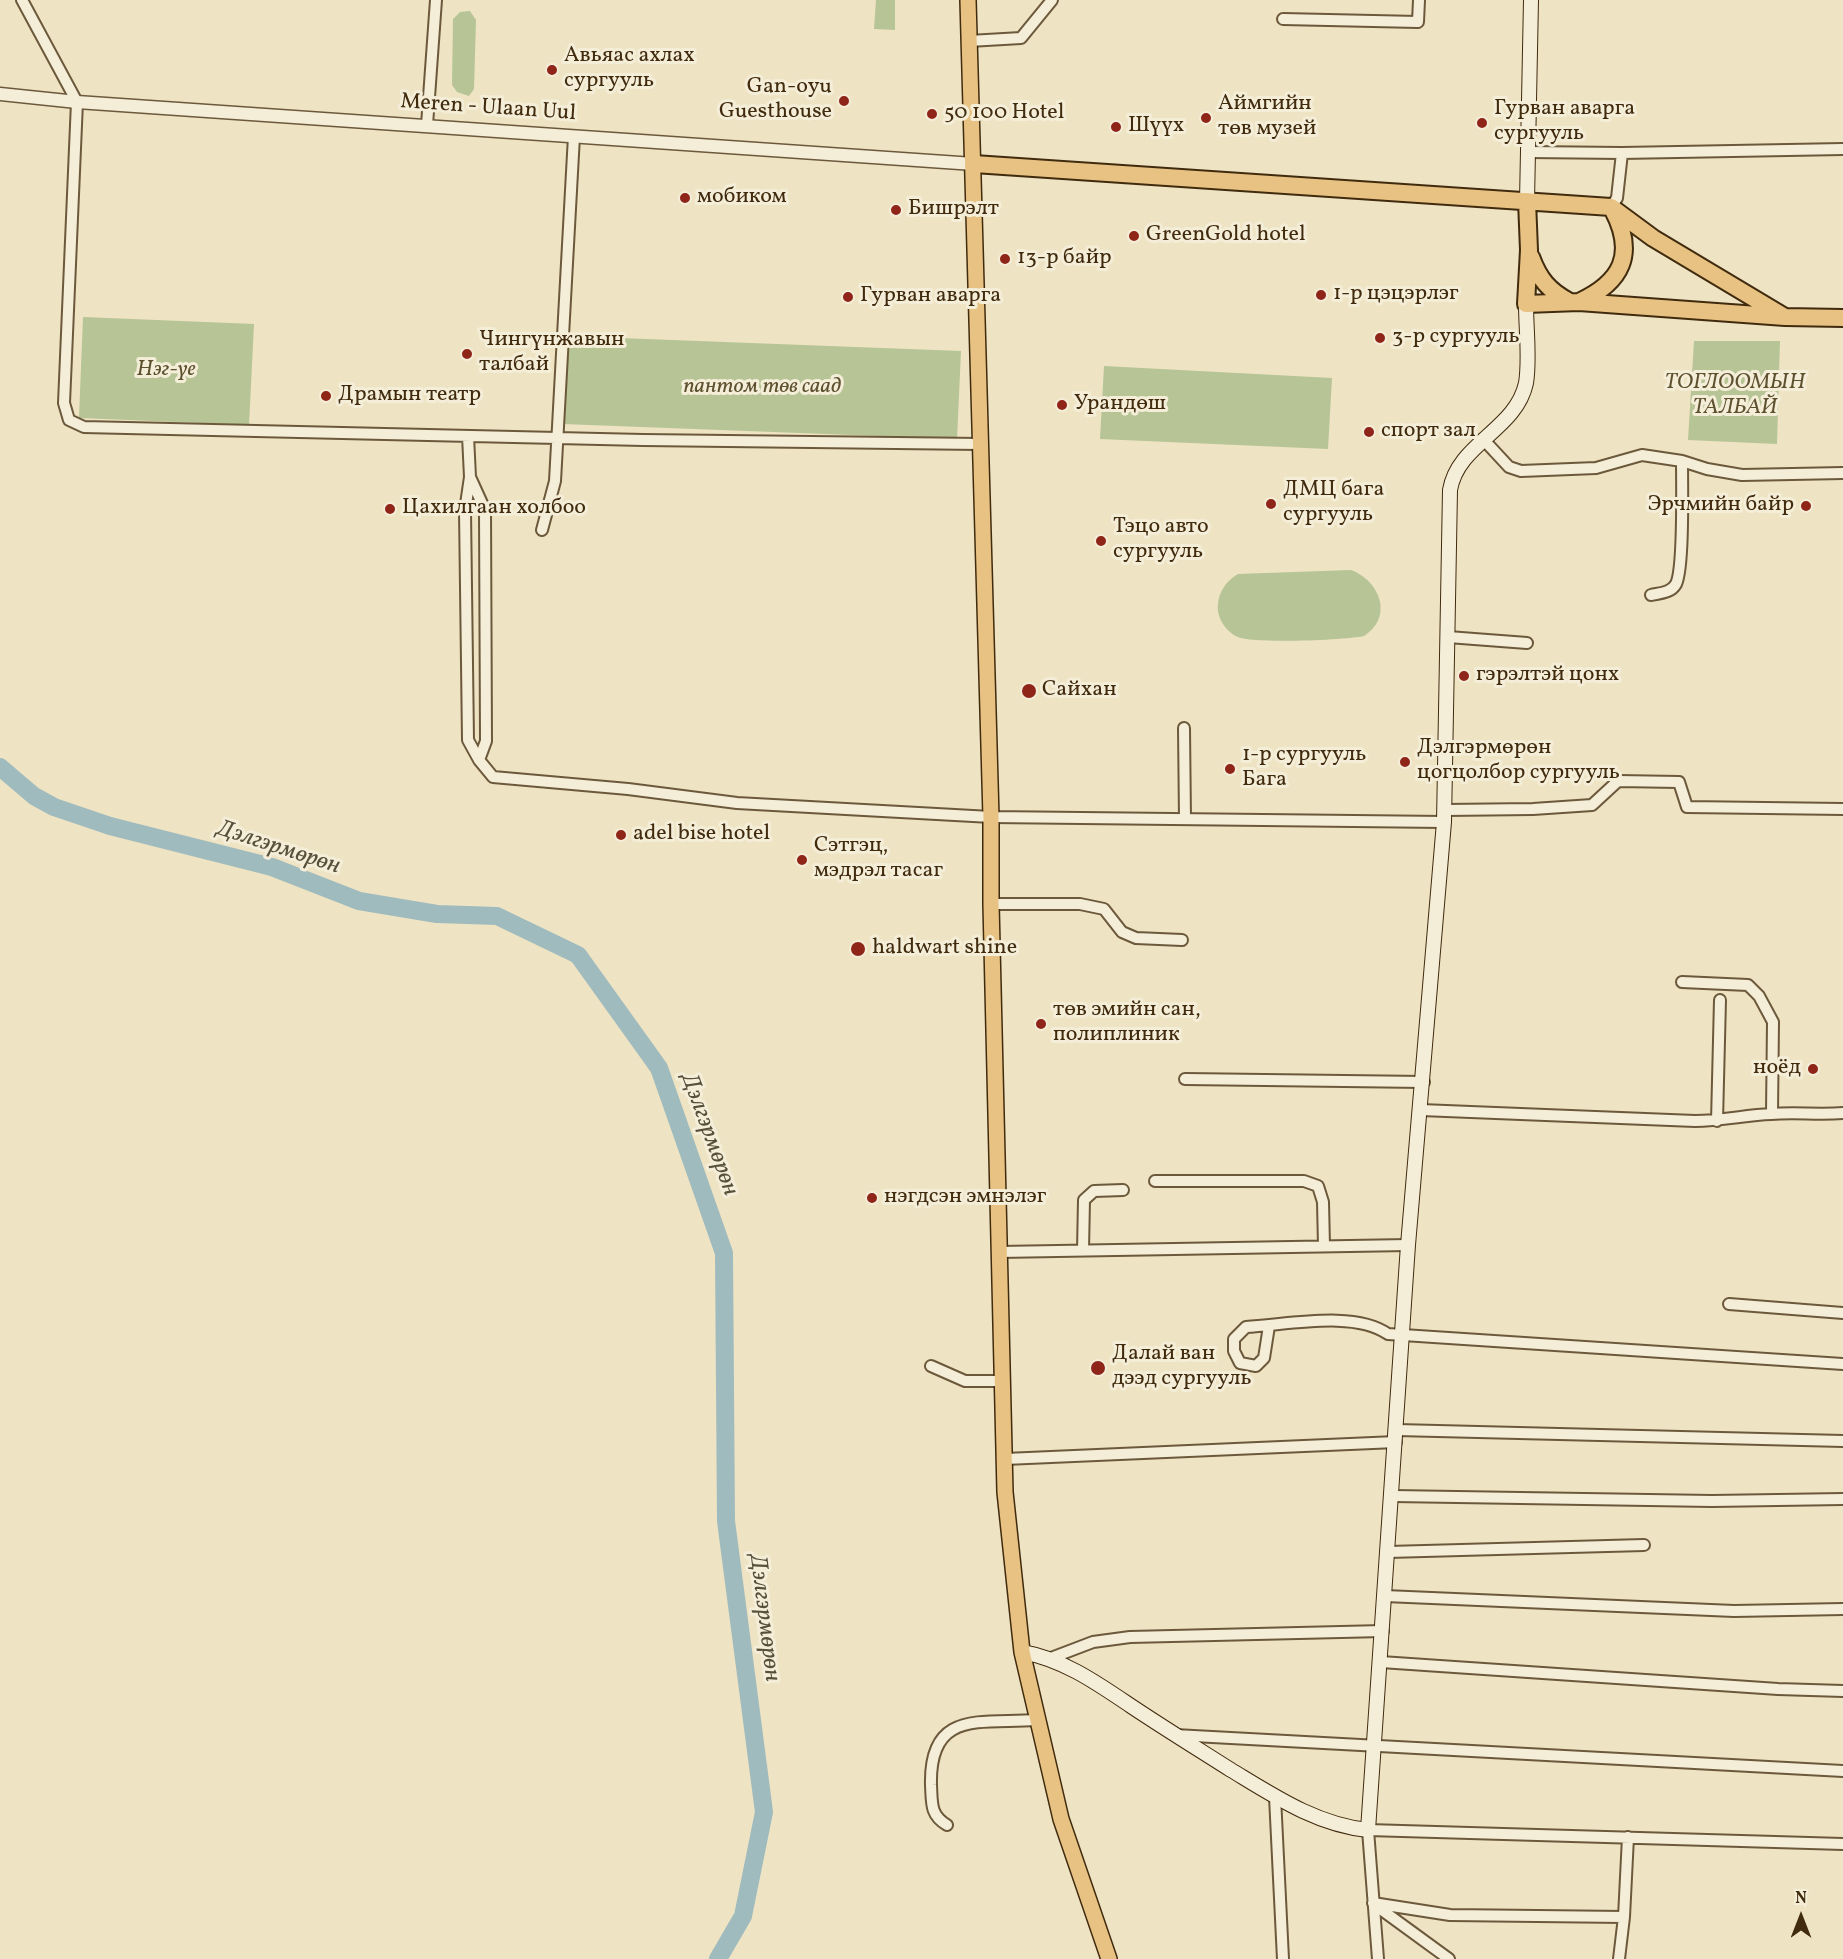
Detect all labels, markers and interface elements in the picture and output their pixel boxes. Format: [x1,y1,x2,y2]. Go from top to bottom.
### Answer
place label: Авьяас ахлах сургууль [564,44,695,96]
marker: Авьяас ахлах сургууль [545,63,559,77]
place label: Gan-oyu Guesthouse [719,75,832,126]
street label: Meren - Ulaan Uul [399,90,577,128]
place label: Аймгийн төв музей [1218,92,1316,144]
marker: Gan-oyu Guesthouse [837,94,851,108]
place label: Гурван аварга сургууль [1494,97,1635,148]
place label: 50 100 Hotel [944,101,1064,127]
marker: 50 100 Hotel [925,107,939,121]
marker: Аймгийн төв музей [1199,111,1213,125]
place label: Шүүх [1128,114,1184,140]
marker: Гурван аварга сургууль [1475,116,1489,130]
marker: Шүүх [1109,120,1123,134]
place label: мобиком [697,185,787,211]
marker: мобиком [678,191,692,205]
place label: Бишрэлт [908,197,999,223]
marker: Бишрэлт [889,203,903,217]
place label: GreenGold hotel [1146,223,1306,249]
marker: GreenGold hotel [1127,229,1141,243]
place label: 13-р байр [1017,246,1112,272]
marker: 13-р байр [998,252,1012,266]
place label: 1-р цэцэрлэг [1333,282,1459,308]
place label: Гурван аварга [860,284,1001,310]
marker: 1-р цэцэрлэг [1314,288,1328,302]
marker: Гурван аварга [841,290,855,304]
place label: 3-р сургууль [1392,325,1520,351]
place label: Чингүнжавын талбай [479,328,624,380]
marker: 3-р сургууль [1373,331,1387,345]
marker: Чингүнжавын талбай [460,347,474,361]
park label: Нэг-үе [137,358,195,384]
park label: ТОГЛООМЫН ТАЛБАЙ [1665,371,1805,422]
park label: пантом төв саад [683,375,841,401]
place label: Драмын театр [338,383,481,409]
marker: Драмын театр [319,389,333,403]
place label: Урандөш [1074,392,1166,418]
marker: Урандөш [1055,398,1069,412]
place label: спорт зал [1381,419,1476,445]
marker: спорт зал [1362,425,1376,439]
place label: ДМЦ бага сургууль [1283,478,1384,530]
place label: Эрчмийн байр [1648,493,1794,519]
place label: Цахилгаан холбоо [402,496,586,522]
marker: ДМЦ бага сургууль [1264,497,1278,511]
marker: Эрчмийн байр [1799,499,1813,513]
marker: Цахилгаан холбоо [383,502,397,516]
place label: Тэцо авто сургууль [1113,515,1209,566]
marker: Тэцо авто сургууль [1094,534,1108,548]
place label: гэрэлтэй цонх [1476,663,1619,689]
marker: гэрэлтэй цонх [1457,669,1471,683]
place label: Сайхан [1042,678,1117,704]
marker: Сайхан [1020,682,1038,700]
place label: Дэлгэрмөрөн цогцолбор сургууль [1417,736,1620,788]
place label: 1-р сургууль Бага [1242,743,1366,794]
marker: Дэлгэрмөрөн цогцолбор сургууль [1398,755,1412,769]
marker: 1-р сургууль Бага [1223,762,1237,776]
water label: Дэлгэрмөрөн [213,816,343,882]
place label: adel bise hotel [633,822,770,848]
marker: adel bise hotel [614,828,628,842]
place label: Сэтгэц, мэдрэл тасаг [814,834,943,885]
marker: Сэтгэц, мэдрэл тасаг [795,853,809,867]
place label: haldwart shine [872,936,1017,962]
marker: haldwart shine [849,940,867,958]
place label: төв эмийн сан, полиплиник [1053,998,1201,1050]
marker: төв эмийн сан, полиплиник [1034,1017,1048,1031]
place label: ноёд [1753,1056,1801,1082]
marker: ноёд [1806,1062,1820,1076]
water label: Дэлгэрмөрөн [673,1070,743,1200]
place label: нэгдсэн эмнэлэг [884,1185,1046,1211]
marker: нэгдсэн эмнэлэг [865,1191,879,1205]
place label: Далай ван дээд сургууль [1112,1342,1252,1394]
marker: Далай ван дээд сургууль [1089,1359,1107,1377]
water label: Дэлгэрмөрөн [741,1553,785,1683]
north arrow [1771,1887,1831,1947]
text: N [1795,1888,1807,1910]

